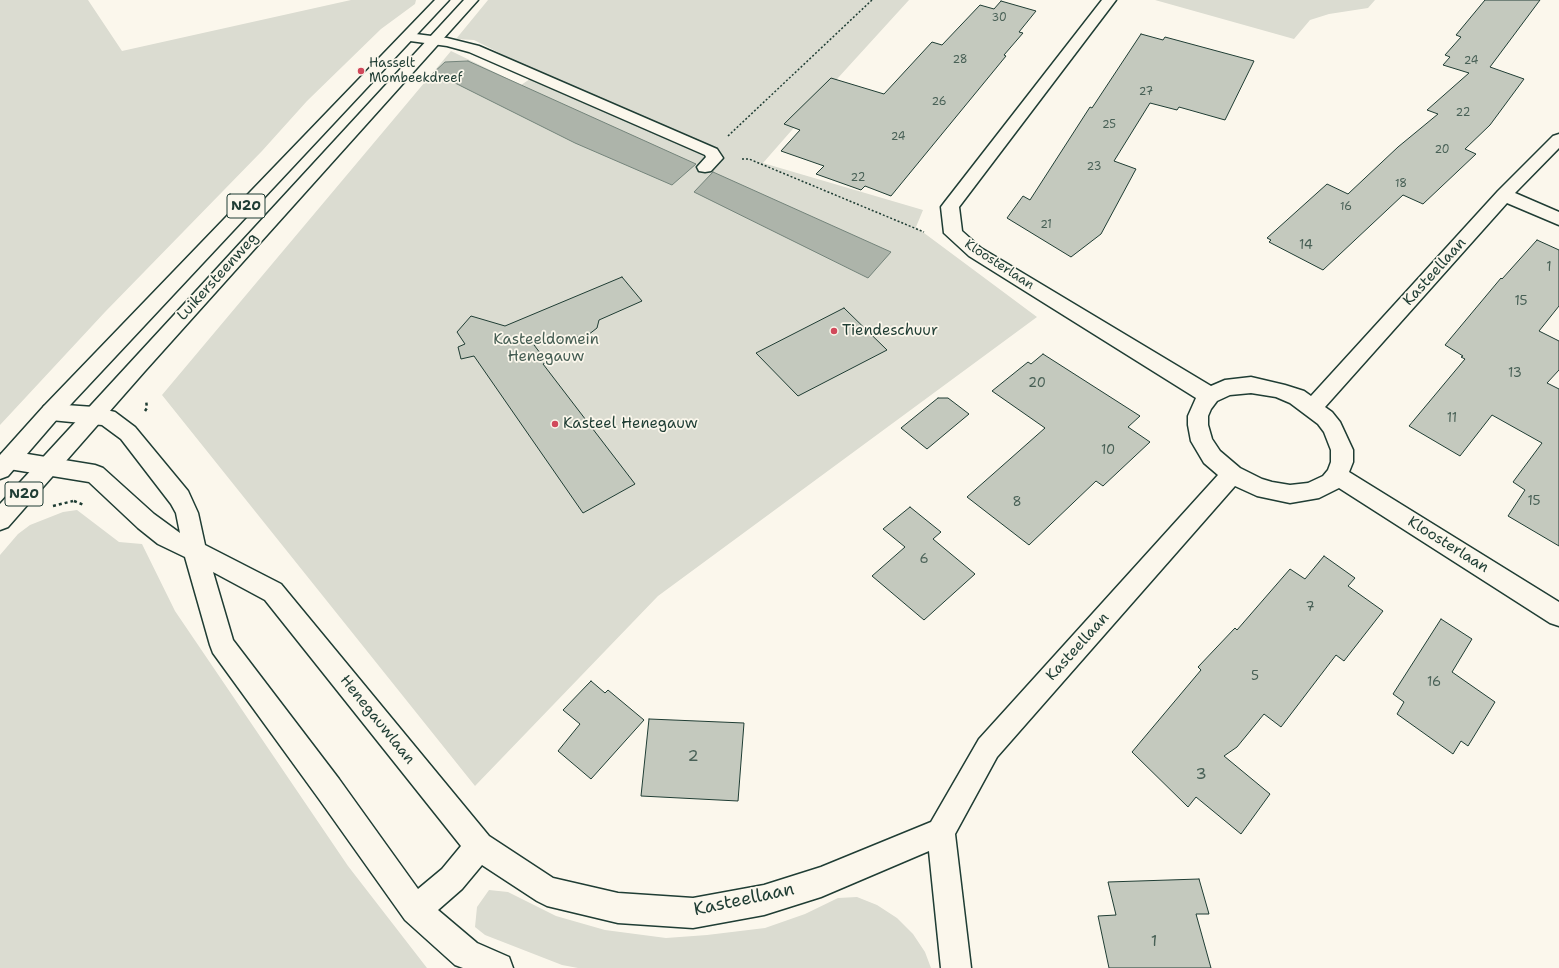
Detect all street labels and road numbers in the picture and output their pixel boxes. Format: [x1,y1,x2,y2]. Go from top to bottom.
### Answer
road number: N20 [227,194,265,218]
street label: Luikersteenweg [174,229,262,325]
street label: Kasteellaan [1400,234,1470,310]
street label: Kloosterlaan [961,237,1037,293]
road number: N20 [5,482,43,506]
street label: Kloosterlaan [1404,513,1492,577]
street label: Kasteellaan [1043,609,1113,685]
street label: Henegauwlaan [336,672,418,768]
street label: Kasteellaan [692,879,796,921]

